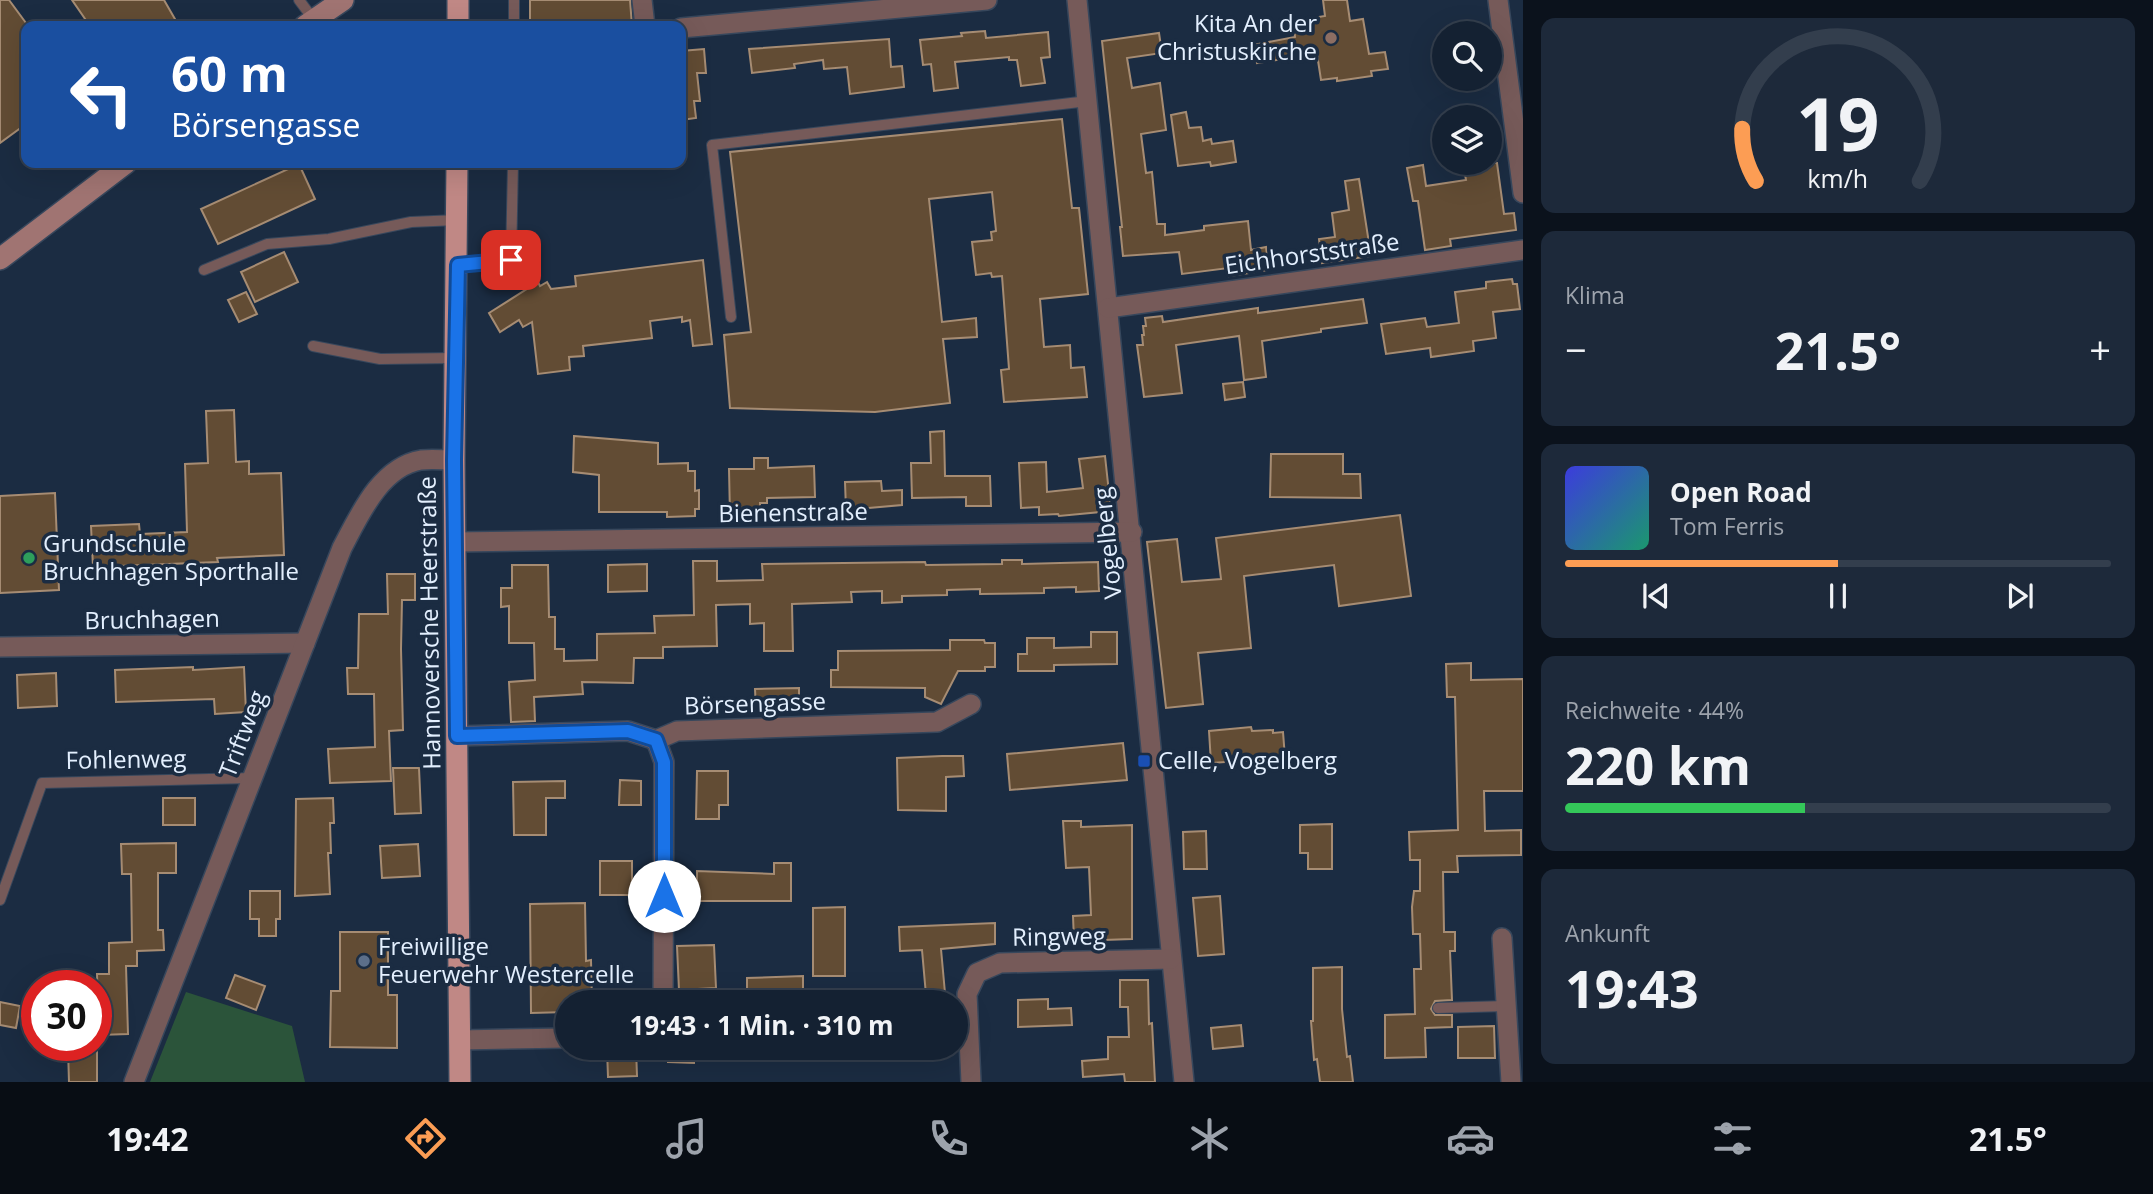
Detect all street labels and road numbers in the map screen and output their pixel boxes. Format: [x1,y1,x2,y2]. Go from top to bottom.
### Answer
street label: Eichhorststraße [1222,224,1401,281]
street label: Hannoversche Heerstraße [409,476,448,770]
street label: Vogelberg [1084,486,1129,601]
street label: Bienenstraße [718,494,868,529]
street label: Bruchhagen [84,601,220,636]
street label: Börsengasse [683,684,827,721]
street label: Triftweg [210,685,273,782]
street label: Fohlenweg [65,741,187,776]
street label: Ringweg [1012,918,1106,953]

